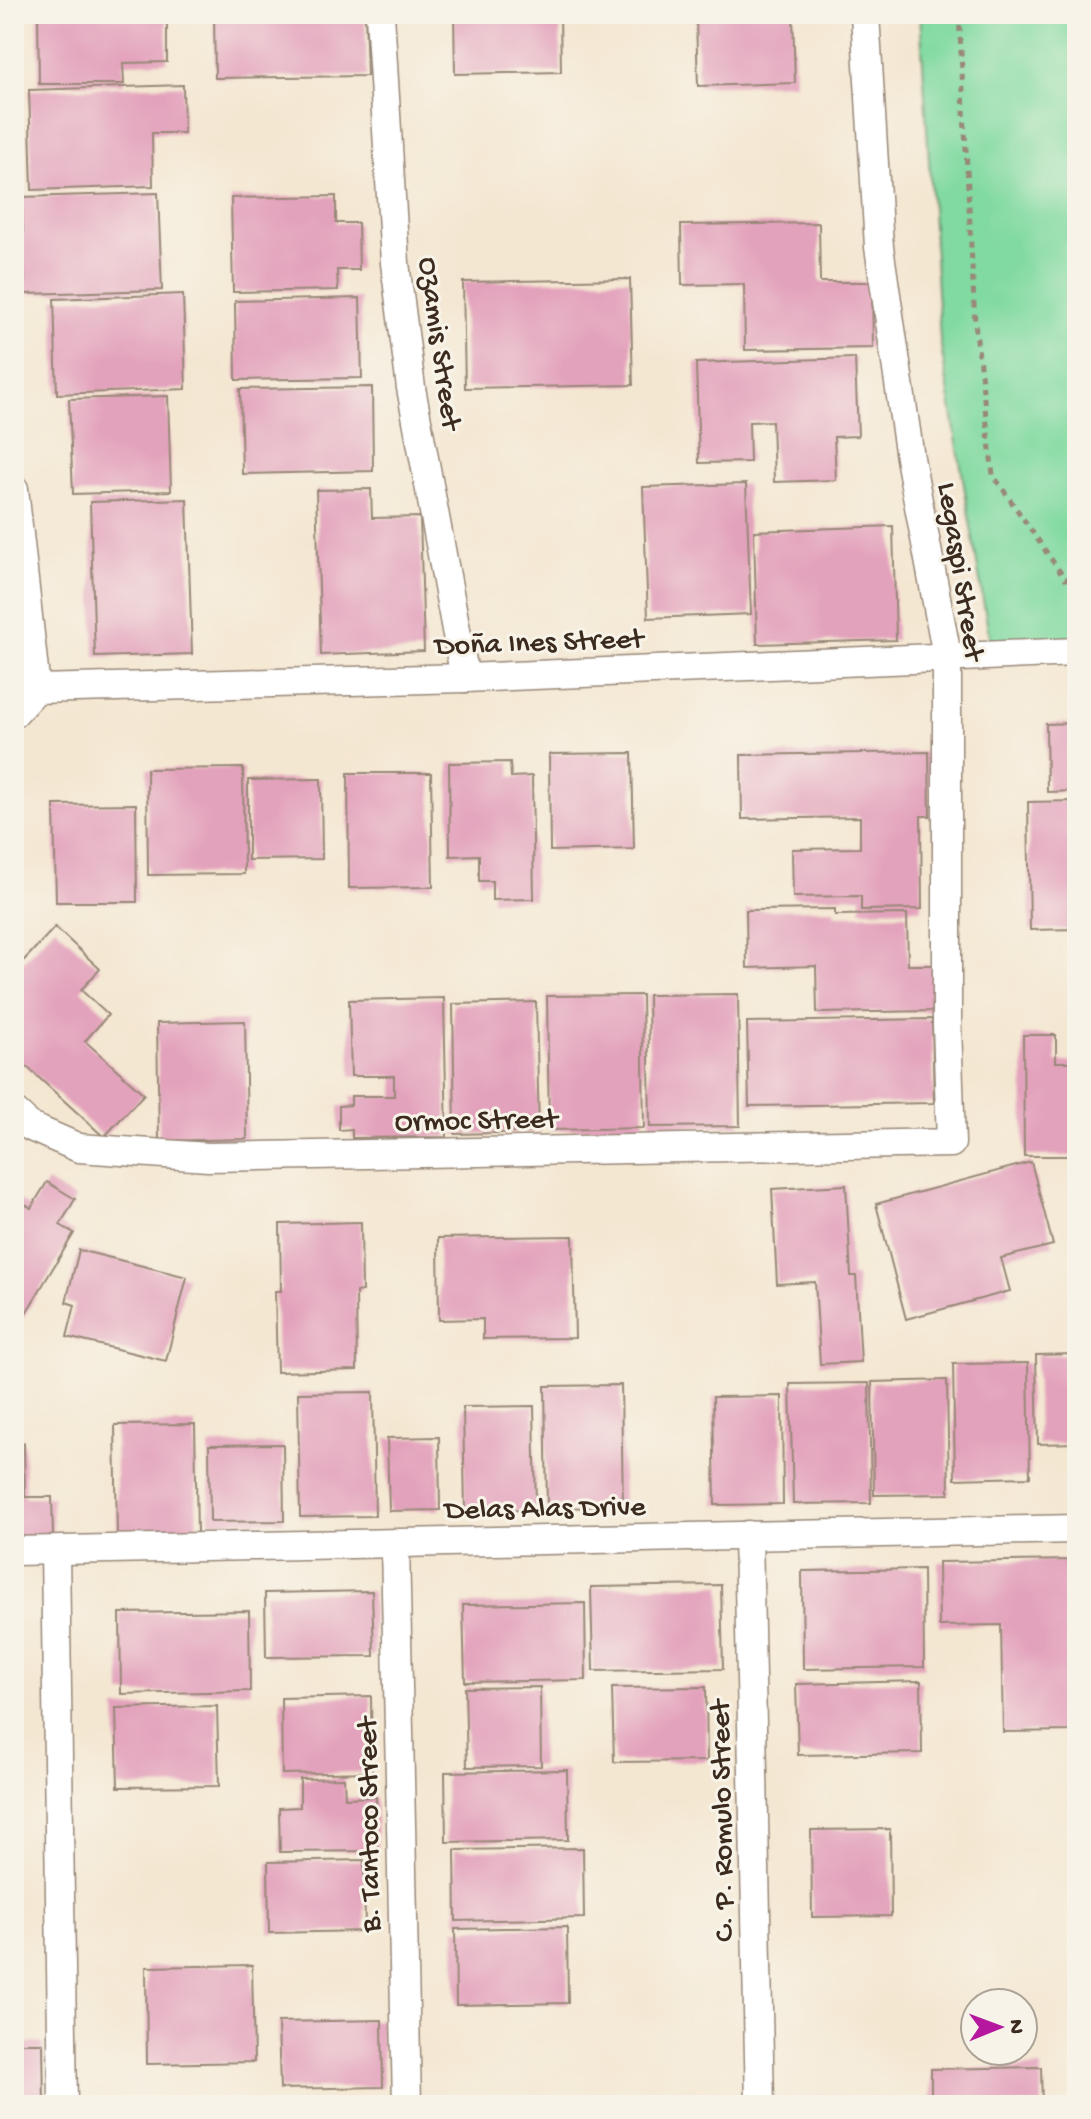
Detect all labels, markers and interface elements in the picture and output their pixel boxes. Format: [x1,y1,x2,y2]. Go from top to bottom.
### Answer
street label: Ozamis Street [408,255,467,435]
street label: Legaspi Street [927,480,990,666]
street label: Doña Ines Street [432,623,647,666]
street label: Ormoc Street [394,1104,561,1141]
street label: Delas Alas Drive [442,1491,646,1530]
street label: C. P. Romulo Street [705,1697,744,1942]
street label: B. Tantoco Street [352,1714,391,1934]
north arrow [959,1987,1039,2067]
text: N [1002,2019,1028,2034]

